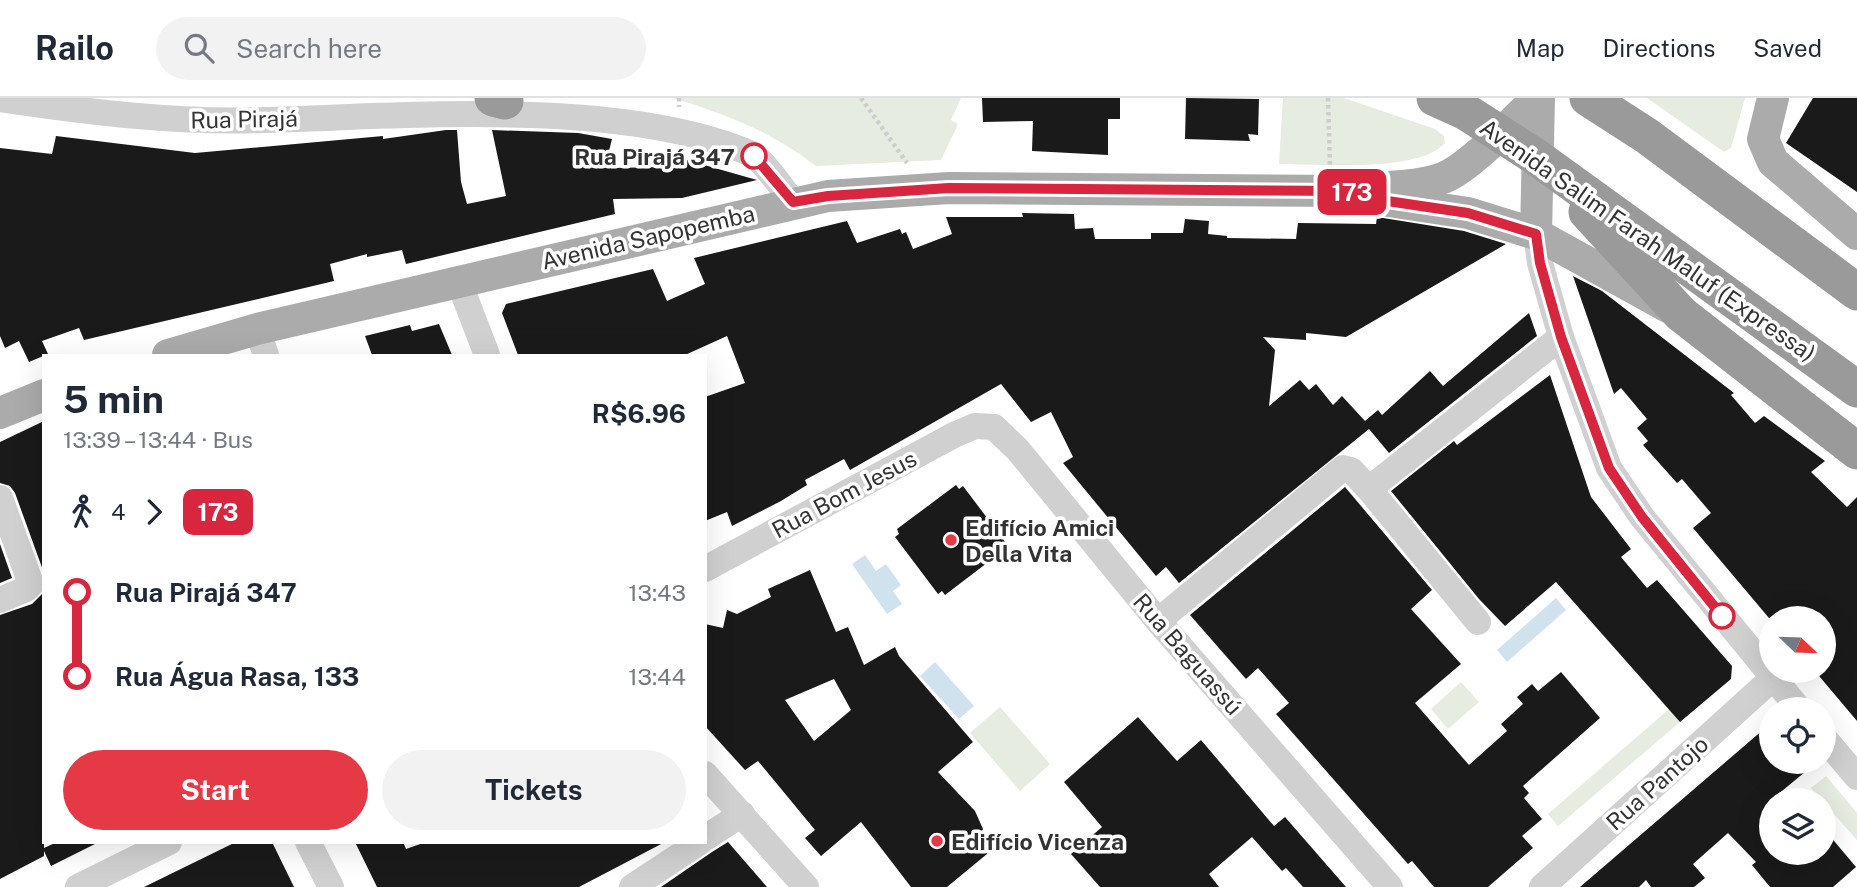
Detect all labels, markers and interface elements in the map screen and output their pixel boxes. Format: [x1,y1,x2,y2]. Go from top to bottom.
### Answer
search box [156,17,646,80]
text: Railo [35,29,114,67]
icon: search [180,29,218,67]
text: Search here [236,33,382,64]
text: Map [1516,34,1565,62]
text: Directions [1603,34,1715,62]
text: Saved [1753,34,1822,62]
street label: Rua Pirajá [190,105,298,133]
street label: Avenida Salim Farah Maluf (Expressa) [1475,113,1821,367]
place label: Rua Pirajá 347 [574,143,735,170]
marker: Rua Pirajá 347 [741,143,767,169]
line badge: 173 [1312,169,1392,215]
text: 173 [1331,178,1373,206]
street label: Avenida Sapopemba [539,199,757,275]
text: 5 min [63,377,164,422]
text: R$6.96 [592,398,686,429]
text: 13:39 – 13:44 · Bus [63,426,253,453]
street label: Rua Bom Jesus [767,445,921,543]
icon: walk [63,493,101,531]
icon: forward [135,493,173,531]
text: 4 [111,498,125,525]
text: 173 [197,498,239,526]
place label: Edifício Amici Della Vita [965,514,1114,567]
marker: Edifício Amici Della Vita [943,532,959,548]
text: Rua Pirajá 347 [115,577,297,608]
text: 13:43 [628,579,686,606]
street label: Rua Baguassú [1128,588,1248,720]
unlabelled marker [1709,603,1735,629]
north arrow [1759,606,1836,682]
map controls [1759,606,1836,865]
text: Rua Água Rasa, 133 [115,661,359,692]
text: 13:44 [628,663,686,690]
button: locate [1759,697,1836,774]
street label: Rua Pantojo [1601,730,1713,836]
button: Start [63,750,368,830]
button: Tickets [382,750,686,830]
button: layers [1759,788,1836,865]
place label: Edifício Vicenza [951,828,1124,855]
marker: Edifício Vicenza [929,833,945,849]

